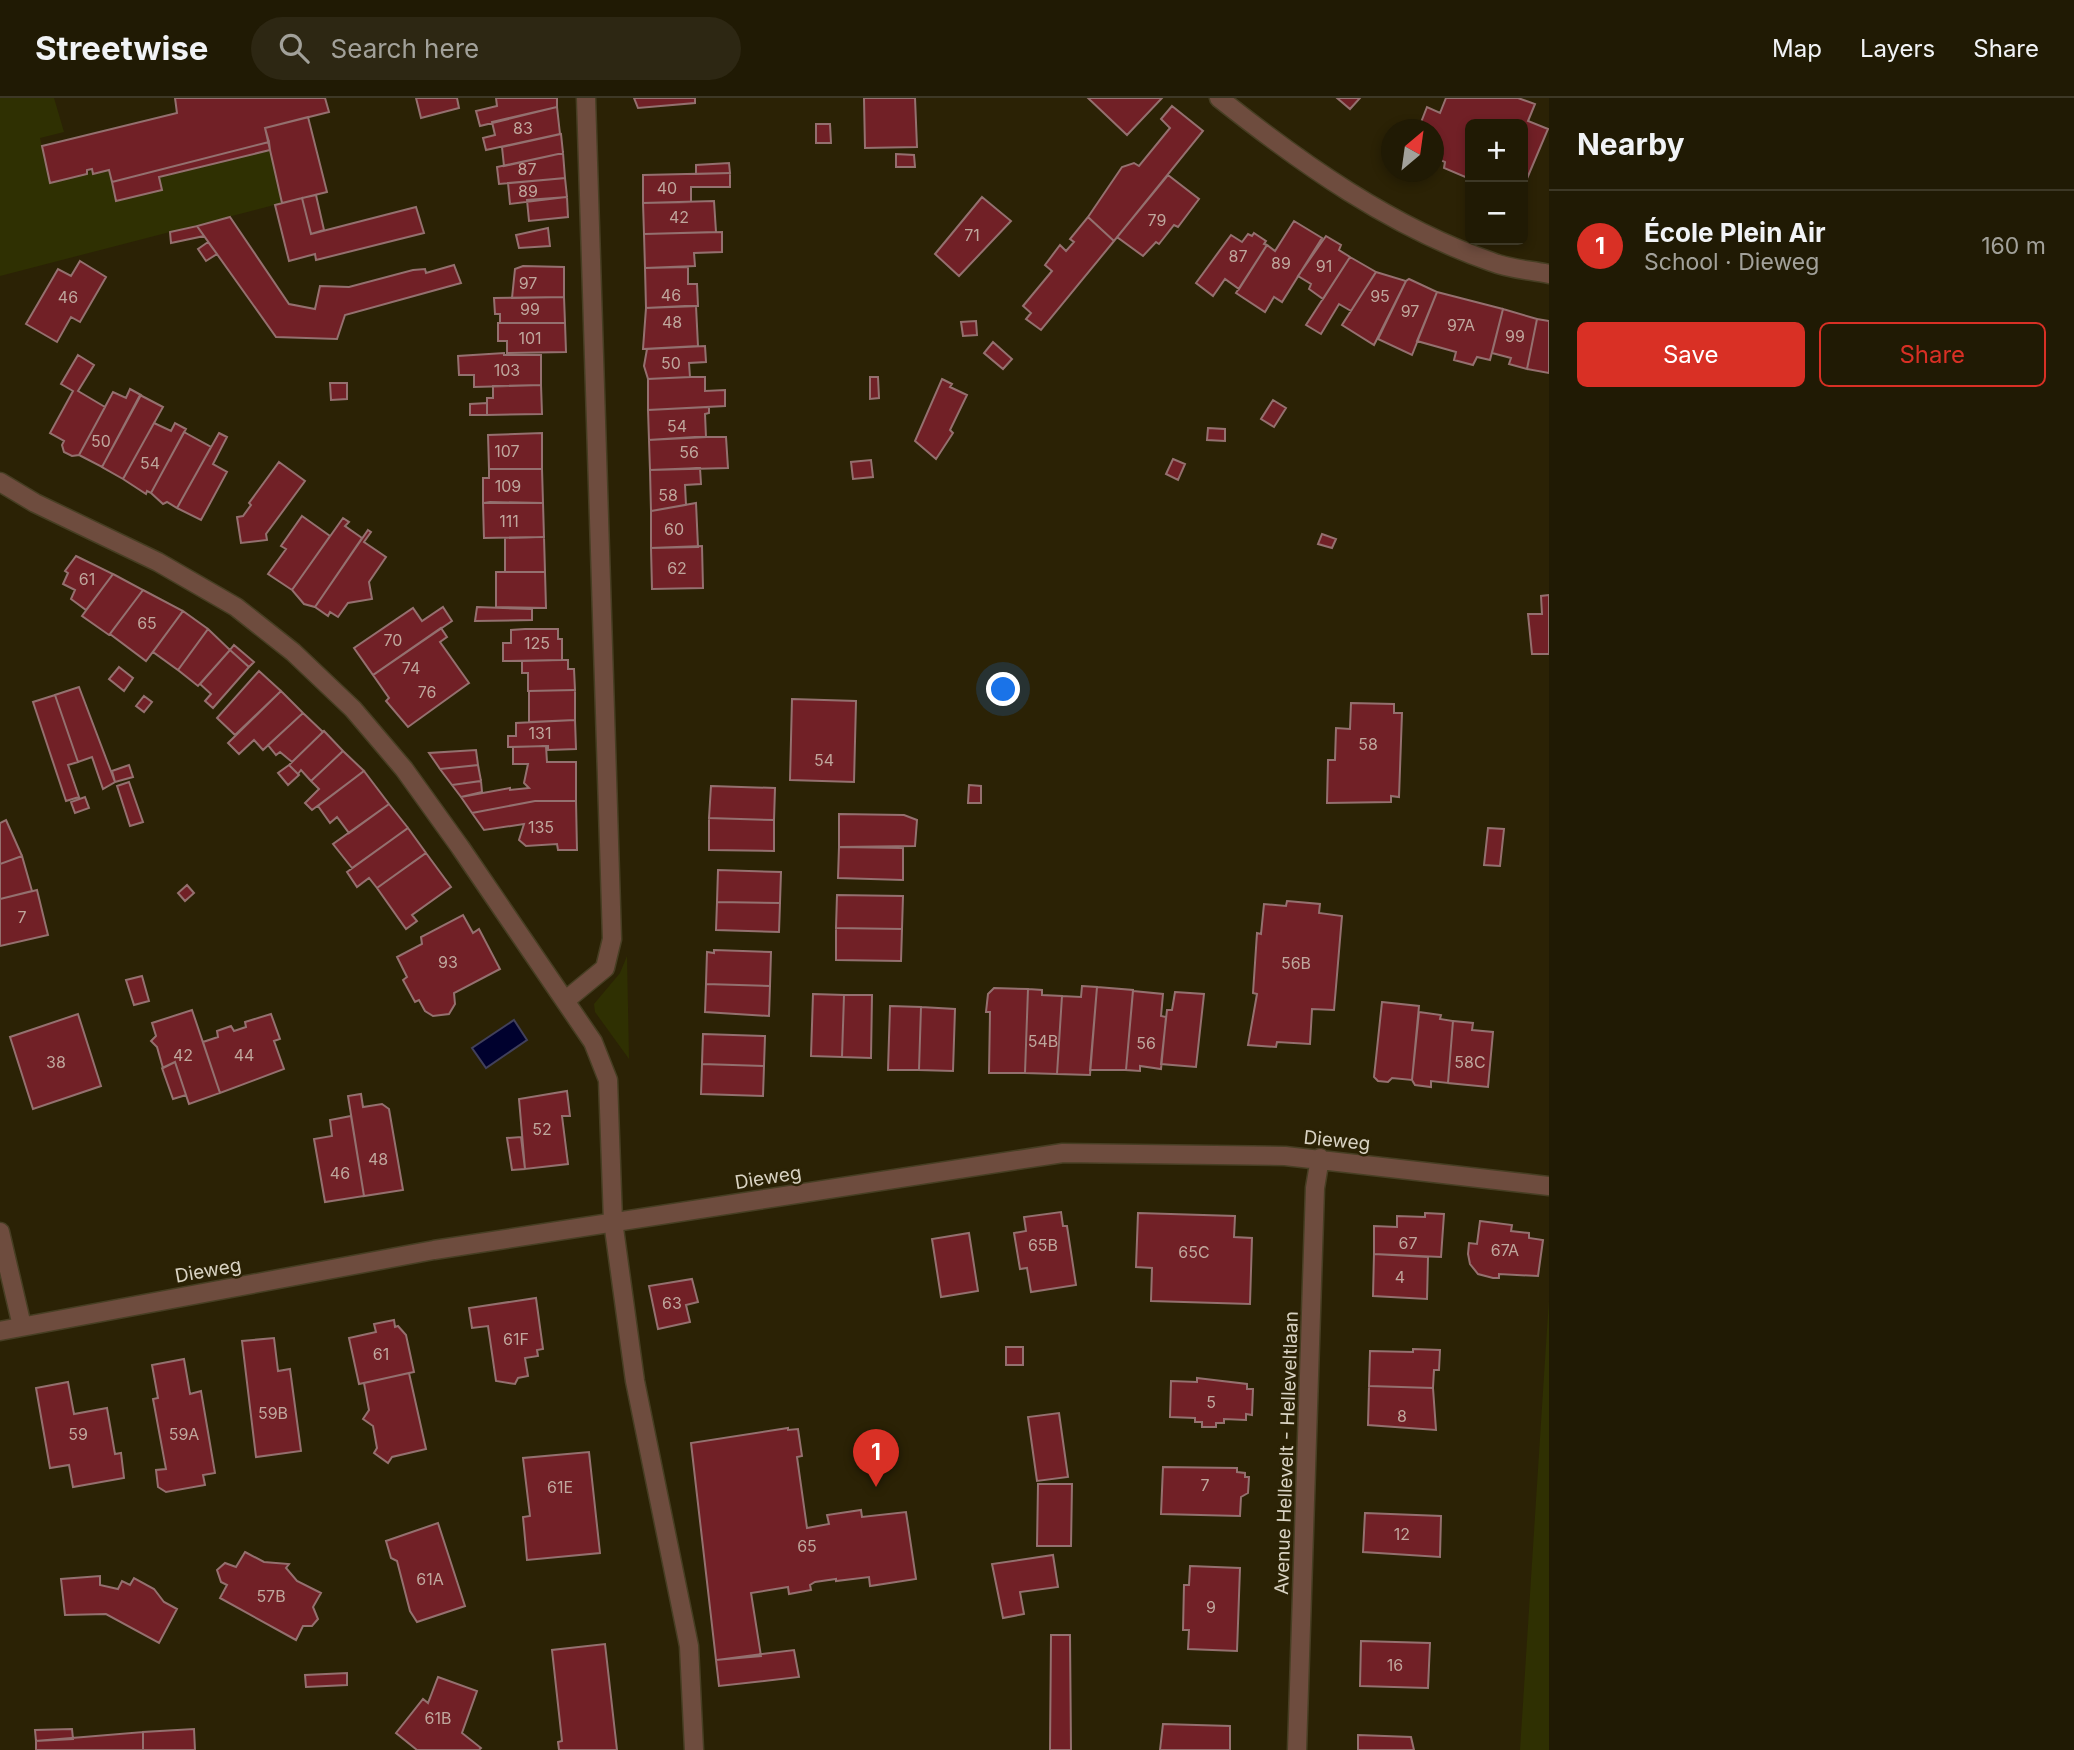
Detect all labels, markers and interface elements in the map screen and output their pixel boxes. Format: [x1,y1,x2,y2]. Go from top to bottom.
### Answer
search box [251,17,741,80]
text: Streetwise [35,28,209,68]
icon: search [275,29,313,67]
text: Search here [331,33,479,64]
text: Map [1772,34,1822,63]
text: Layers [1860,34,1935,63]
text: Share [1973,34,2039,63]
house number: 83 [513,118,533,138]
north arrow [1381,119,1444,182]
map controls [1465,119,1528,245]
button: + [1465,119,1528,182]
text: Nearby [1577,126,1685,162]
house number: 87 [518,159,536,179]
house number: 40 [657,178,677,198]
house number: 89 [518,181,538,201]
button: − [1465,182,1528,245]
house number: 42 [669,207,689,227]
house number: 79 [1148,210,1166,230]
text: École Plein Air [1644,217,1826,248]
house number: 71 [964,225,980,245]
text: 1 [1595,232,1605,260]
text: 160 m [1981,232,2046,260]
house number: 87 [1229,246,1247,266]
text: School · Dieweg [1644,248,1819,276]
house number: 89 [1271,253,1291,273]
house number: 91 [1316,256,1332,276]
house number: 97 [519,273,537,293]
house number: 46 [661,285,681,305]
house number: 95 [1370,286,1390,306]
house number: 46 [58,287,78,307]
house number: 99 [520,299,540,319]
house number: 97 [1401,301,1419,321]
house number: 48 [662,312,682,332]
house number: 97A [1447,315,1475,335]
button: Save [1577,322,1805,387]
button: Share [1819,322,2046,387]
house number: 99 [1505,326,1525,346]
house number: 101 [518,328,542,348]
house number: 50 [661,353,681,373]
house number: 103 [494,360,520,380]
house number: 54 [667,416,687,436]
house number: 50 [91,431,111,451]
house number: 107 [494,441,520,461]
house number: 56 [679,442,699,462]
house number: 54 [140,453,160,473]
house number: 109 [495,476,521,496]
house number: 58 [658,485,678,505]
house number: 111 [499,511,519,531]
house number: 60 [664,519,684,539]
house number: 62 [667,558,687,578]
house number: 61 [79,569,95,589]
house number: 65 [137,613,157,633]
house number: 70 [384,630,402,650]
house number: 125 [524,633,550,653]
house number: 74 [402,658,420,678]
your location [986,672,1020,706]
house number: 76 [418,682,436,702]
house number: 131 [529,723,551,743]
house number: 58 [1358,734,1378,754]
house number: 54 [814,750,834,770]
house number: 135 [528,817,554,837]
house number: 7 [17,907,27,927]
house number: 93 [438,952,458,972]
house number: 56B [1281,953,1311,973]
house number: 54B [1028,1031,1058,1051]
house number: 56 [1136,1033,1156,1053]
house number: 42 [173,1045,193,1065]
house number: 44 [234,1045,254,1065]
house number: 38 [46,1052,66,1072]
house number: 58C [1454,1052,1486,1072]
house number: 52 [532,1119,552,1139]
street label: Dieweg [1302,1126,1371,1155]
house number: 48 [368,1149,388,1169]
street label: Dieweg [733,1161,803,1194]
house number: 46 [330,1163,350,1183]
house number: 67 [1399,1233,1417,1253]
house number: 65B [1028,1235,1058,1255]
house number: 67A [1491,1240,1519,1260]
house number: 65C [1178,1242,1210,1262]
street label: Dieweg [173,1253,243,1288]
house number: 4 [1395,1267,1405,1287]
house number: 63 [662,1293,682,1313]
street label: Avenue Hellevelt - Helleveltlaan [1270,1311,1303,1595]
house number: 61F [503,1329,529,1349]
house number: 61 [373,1344,389,1364]
house number: 5 [1206,1392,1216,1412]
house number: 59B [258,1403,288,1423]
house number: 8 [1397,1406,1407,1426]
house number: 59 [68,1424,88,1444]
house number: 59A [169,1424,199,1444]
pin: 1 [853,1429,899,1487]
house number: 7 [1200,1475,1210,1495]
house number: 61E [547,1477,573,1497]
house number: 12 [1394,1524,1410,1544]
house number: 65 [797,1536,817,1556]
house number: 61A [416,1569,444,1589]
house number: 57B [256,1586,286,1606]
house number: 9 [1206,1597,1216,1617]
house number: 16 [1387,1655,1403,1675]
house number: 61B [425,1708,451,1728]

